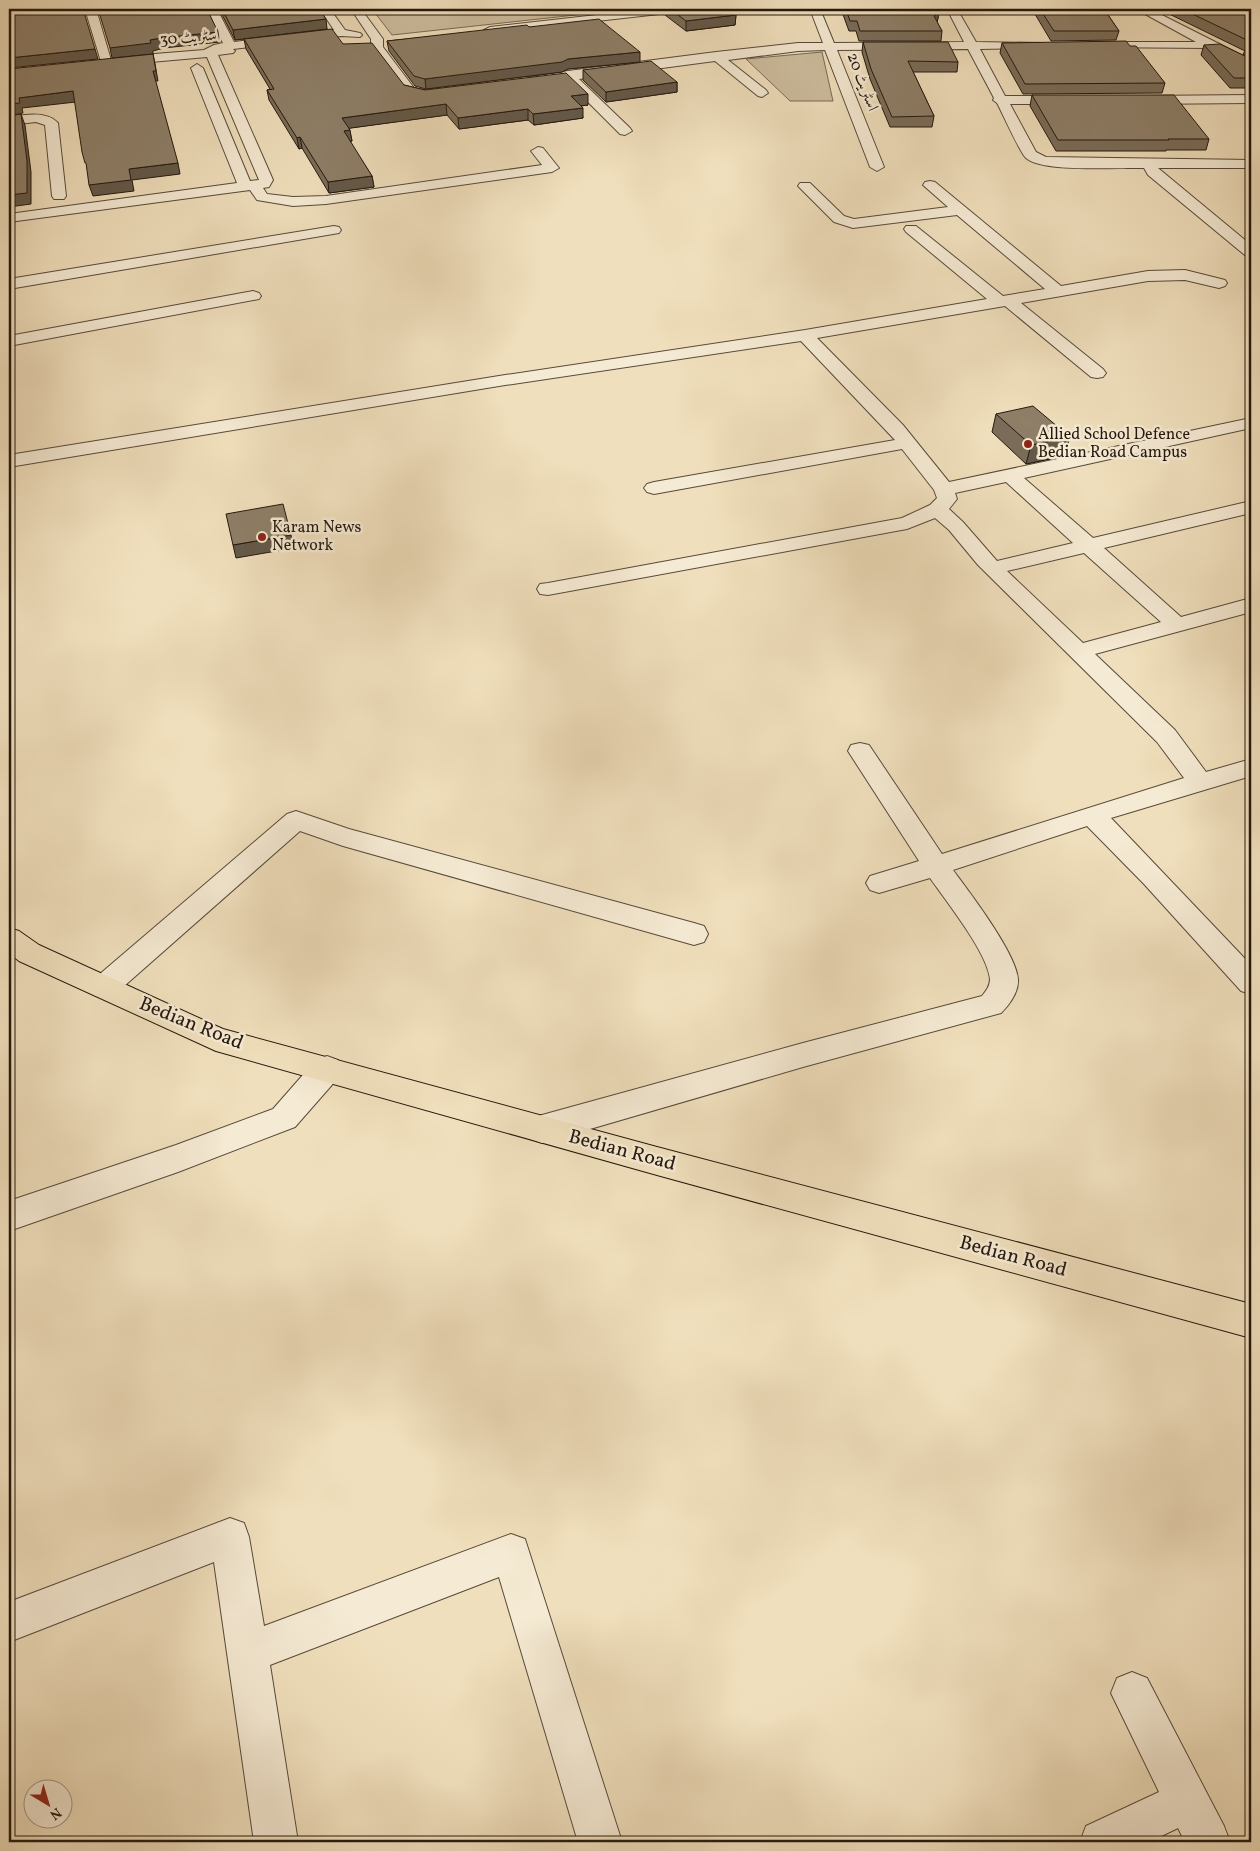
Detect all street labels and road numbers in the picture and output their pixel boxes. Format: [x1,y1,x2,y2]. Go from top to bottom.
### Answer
street label: اسٹریٹ 30 [159,24,221,52]
street label: اسٹریٹ 20 [841,50,883,114]
street label: Bedian Road [135,990,247,1058]
street label: Bedian Road [565,1123,679,1179]
street label: Bedian Road [956,1229,1070,1285]

